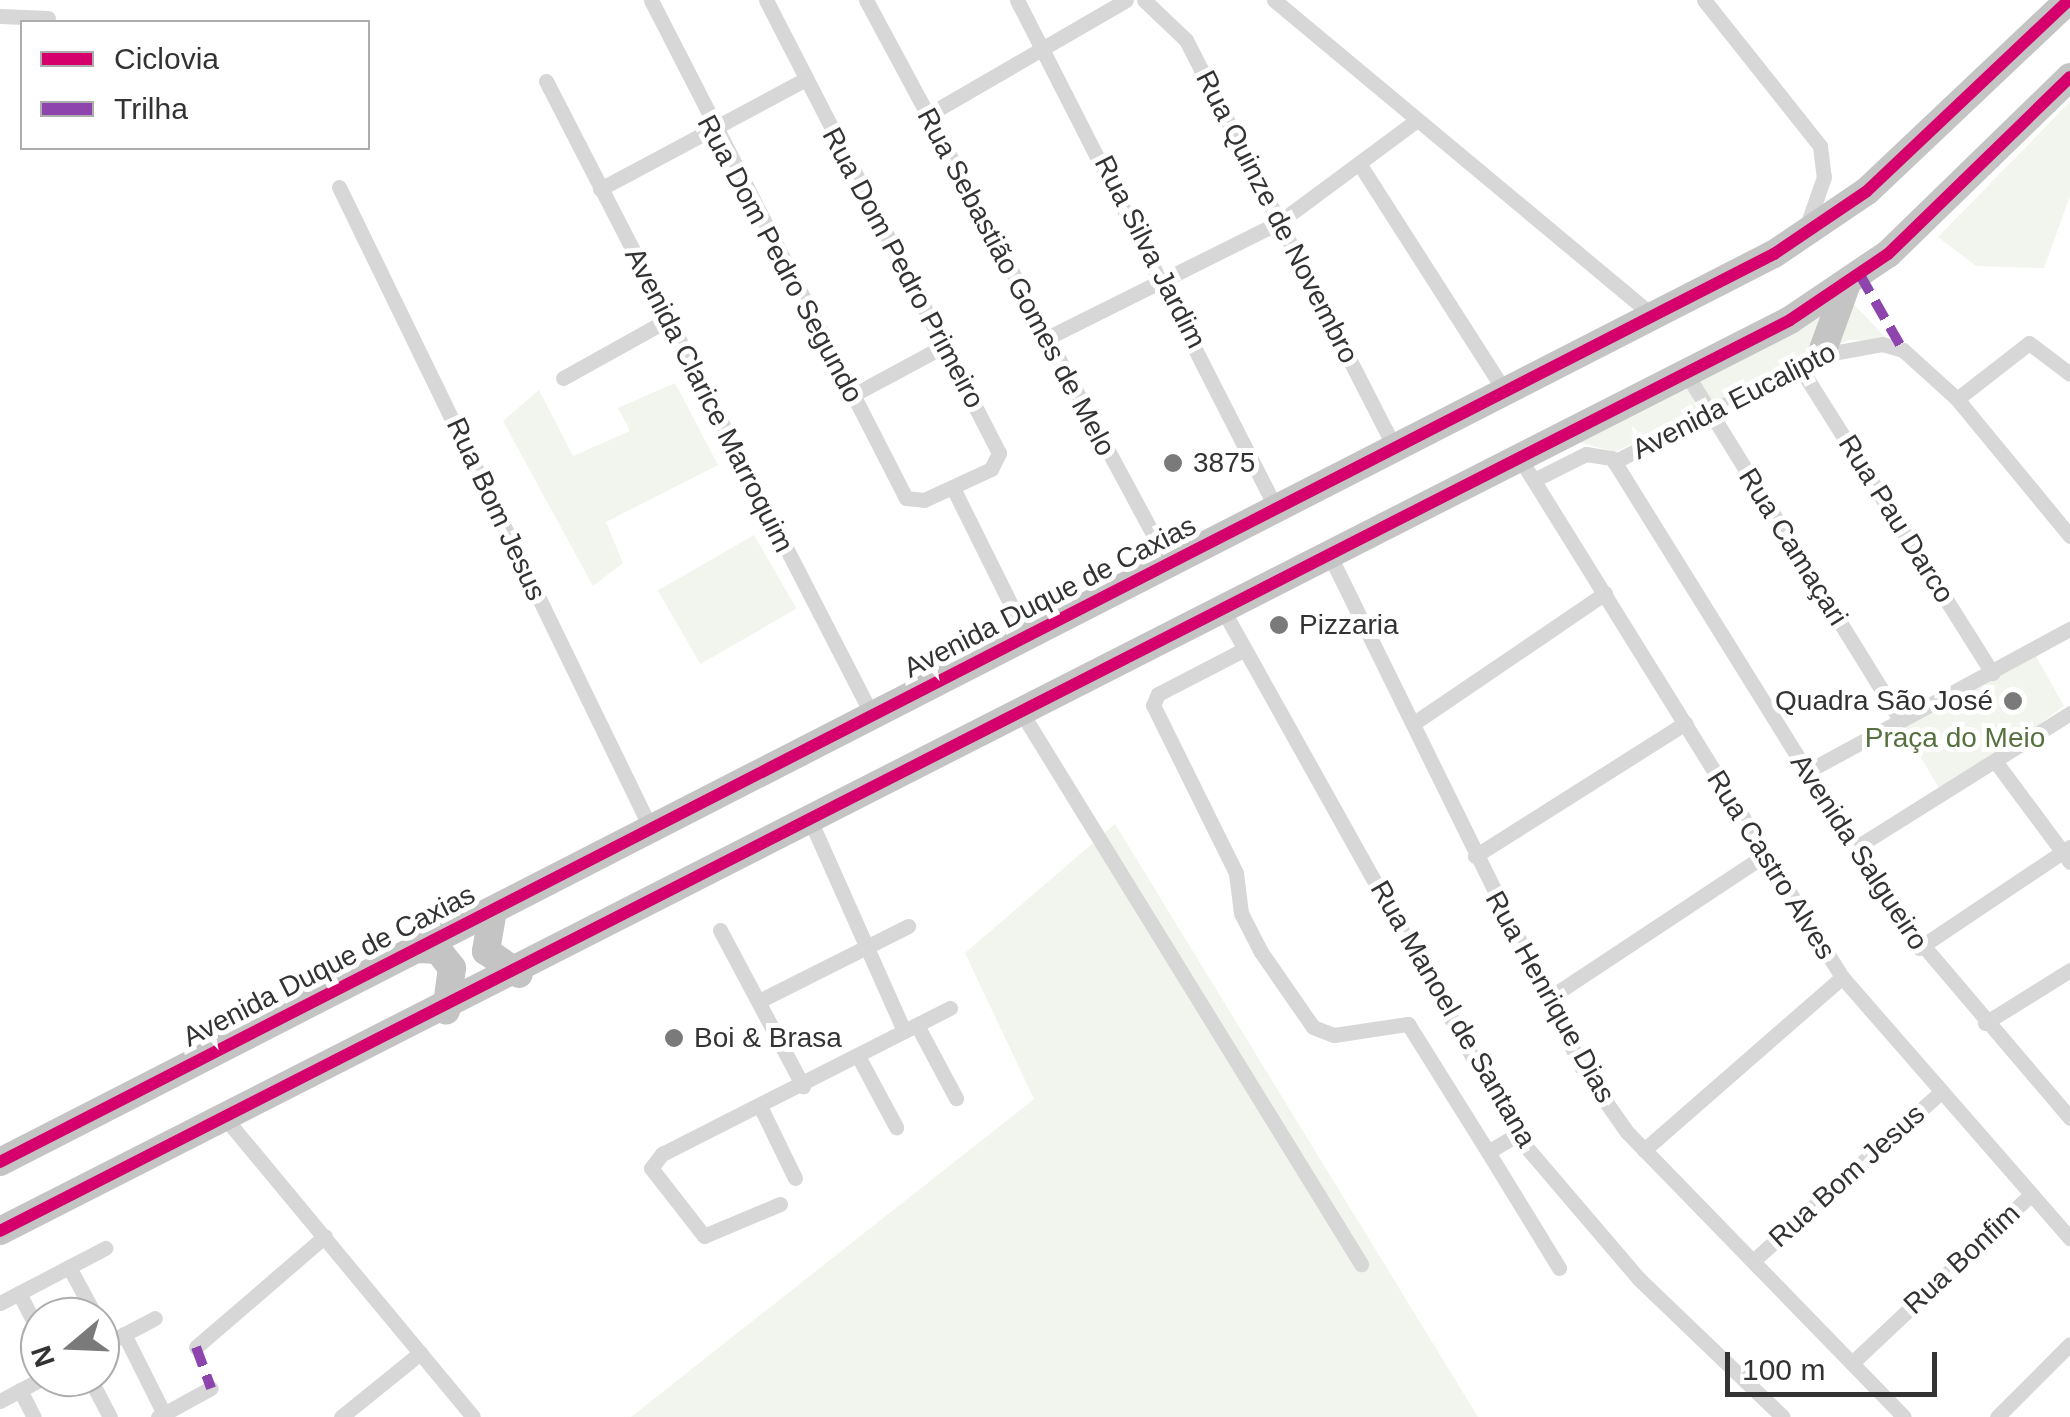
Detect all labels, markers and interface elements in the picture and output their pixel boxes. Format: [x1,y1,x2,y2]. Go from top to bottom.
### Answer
legend [20,20,370,150]
text: Ciclovia [114,42,219,75]
street label: Rua Quinze de Novembro [1189,65,1365,369]
text: Trilha [114,92,188,125]
street label: Rua Sebastião Gomes de Melo [910,102,1122,462]
street label: Rua Dom Pedro Segundo [690,110,870,408]
street label: Rua Dom Pedro Primeiro [815,122,991,414]
street label: Rua Silva Jardim [1087,150,1213,354]
street label: Avenida Clarice Marroquim [617,242,801,558]
street label: Avenida Eucalipto [1627,335,1841,467]
street label: Rua Bom Jesus [439,412,553,606]
street label: Rua Pau Darco [1831,429,1961,609]
place label: 3875 [1193,446,1255,480]
marker: 3875 [1162,452,1184,474]
street label: Rua Camaçari [1731,462,1855,632]
street label: Avenida Duque de Caxias [898,509,1202,685]
place label: Pizzaria [1299,608,1399,642]
marker: Pizzaria [1268,614,1290,636]
place label: Quadra São José [1775,684,1993,718]
marker: Quadra São José [2002,690,2024,712]
park label: Praça do Meio [1865,721,2045,755]
street label: Avenida Salgueiro [1783,748,1935,956]
street label: Rua Castro Alves [1699,764,1843,966]
street label: Rua Manoel de Santana [1363,875,1543,1153]
street label: Avenida Duque de Caxias [177,878,481,1054]
street label: Rua Henrique Dias [1478,885,1622,1109]
place label: Boi & Brasa [694,1021,842,1055]
marker: Boi & Brasa [663,1027,685,1049]
street label: Rua Bom Jesus [1762,1097,1932,1255]
street label: Rua Bonfim [1897,1197,2027,1321]
north arrow [20,1297,120,1397]
scale bar [1730,1332,1942,1394]
text: N [25,1342,61,1371]
text: 100 m [1742,1353,1825,1386]

